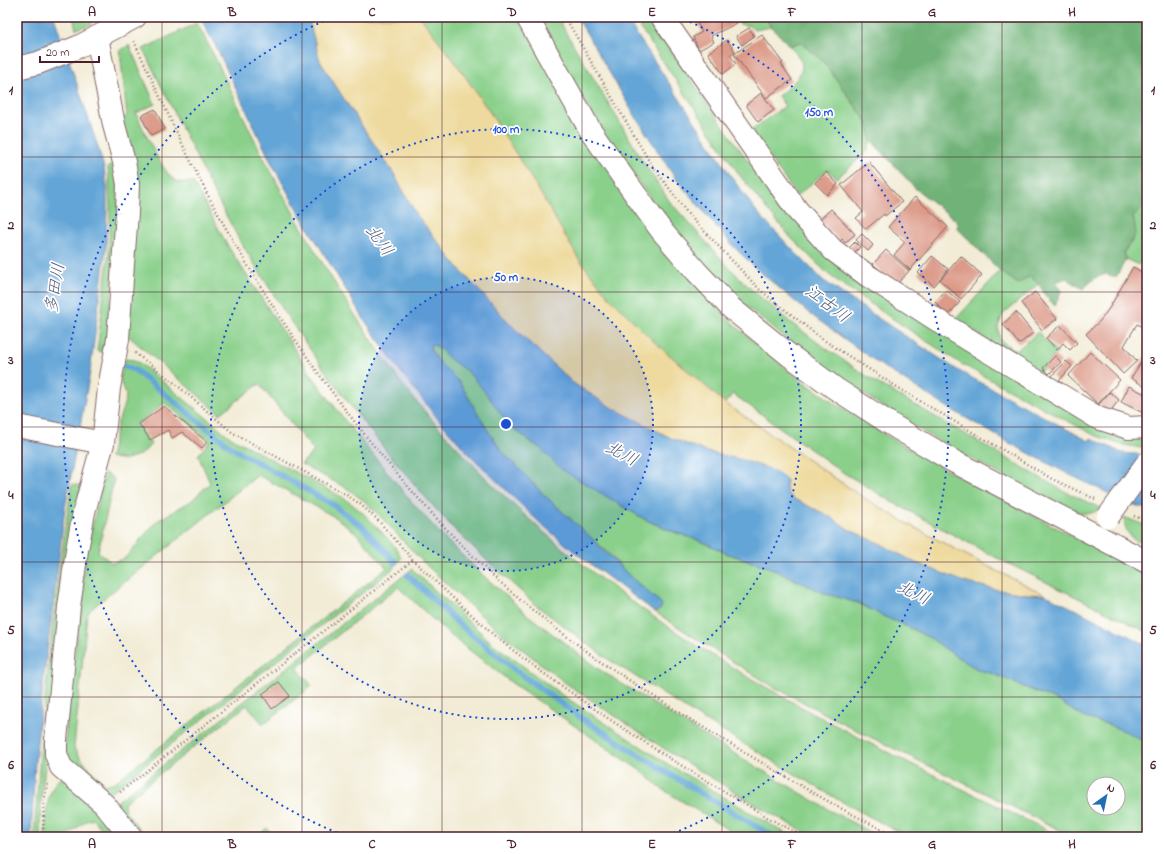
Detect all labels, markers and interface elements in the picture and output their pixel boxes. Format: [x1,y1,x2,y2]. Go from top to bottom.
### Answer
text: A [88,3,96,22]
text: B [227,3,237,22]
text: C [368,3,376,22]
text: D [506,3,517,22]
text: E [648,3,656,22]
text: F [787,3,797,22]
text: G [928,3,936,22]
text: H [1068,3,1076,22]
scale bar [40,38,99,64]
text: 20 m [46,44,69,62]
text: 1 [9,81,14,100]
text: 1 [1151,81,1156,100]
text: 150 m [805,104,834,122]
text: 100 m [493,121,520,139]
text: 2 [7,216,15,235]
text: 2 [1149,216,1157,235]
water label: 北川 [359,220,399,262]
water label: 多田川 [39,261,72,315]
text: 50 m [494,269,519,287]
water label: 江古川 [799,279,855,330]
text: 3 [7,351,14,370]
text: 3 [1149,351,1156,370]
centre of rings [499,417,513,431]
water label: 北川 [600,435,642,473]
text: 4 [7,486,14,505]
text: 4 [1149,486,1156,505]
water label: 北川 [893,575,934,612]
text: 5 [7,621,15,640]
text: 5 [1149,621,1157,640]
text: 6 [7,756,14,775]
text: 6 [1149,756,1156,775]
north arrow [1086,776,1126,816]
text: N [1103,780,1118,797]
text: A [88,835,96,854]
text: B [227,835,237,854]
text: C [368,835,376,854]
text: D [506,835,517,854]
text: E [648,835,656,854]
text: F [787,835,797,854]
text: G [928,835,936,854]
text: H [1068,835,1076,854]

